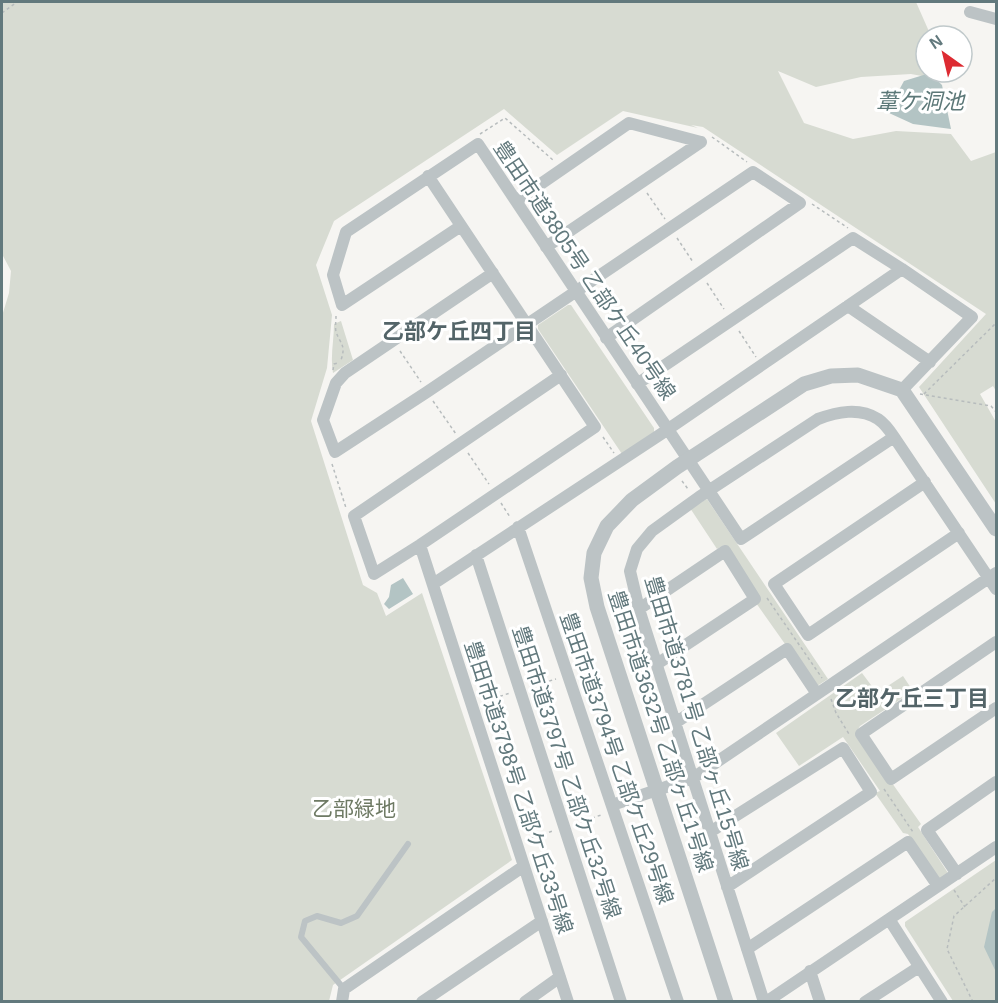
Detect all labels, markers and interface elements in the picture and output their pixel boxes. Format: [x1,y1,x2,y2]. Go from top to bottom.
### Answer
north arrow [914,24,974,84]
text: N [926,32,945,52]
water label: 葦ケ洞池 [876,89,966,114]
street label: 豊田市道3805号 乙部ケ丘40号線 [490,136,680,404]
district label: 乙部ケ丘四丁目 [382,319,536,344]
street label: 豊田市道3781号 乙部ヶ丘15号線 [641,573,753,873]
street label: 豊田市道3632号 乙部ヶ丘1号線 [604,587,718,875]
street label: 豊田市道3794号 乙部ケ丘29号線 [556,609,678,907]
street label: 豊田市道3797号 乙部ケ丘32号線 [509,622,625,922]
street label: 豊田市道3798号 乙部ケ丘33号線 [461,637,577,937]
district label: 乙部ケ丘三丁目 [835,686,989,711]
park label: 乙部緑地 [312,797,396,820]

